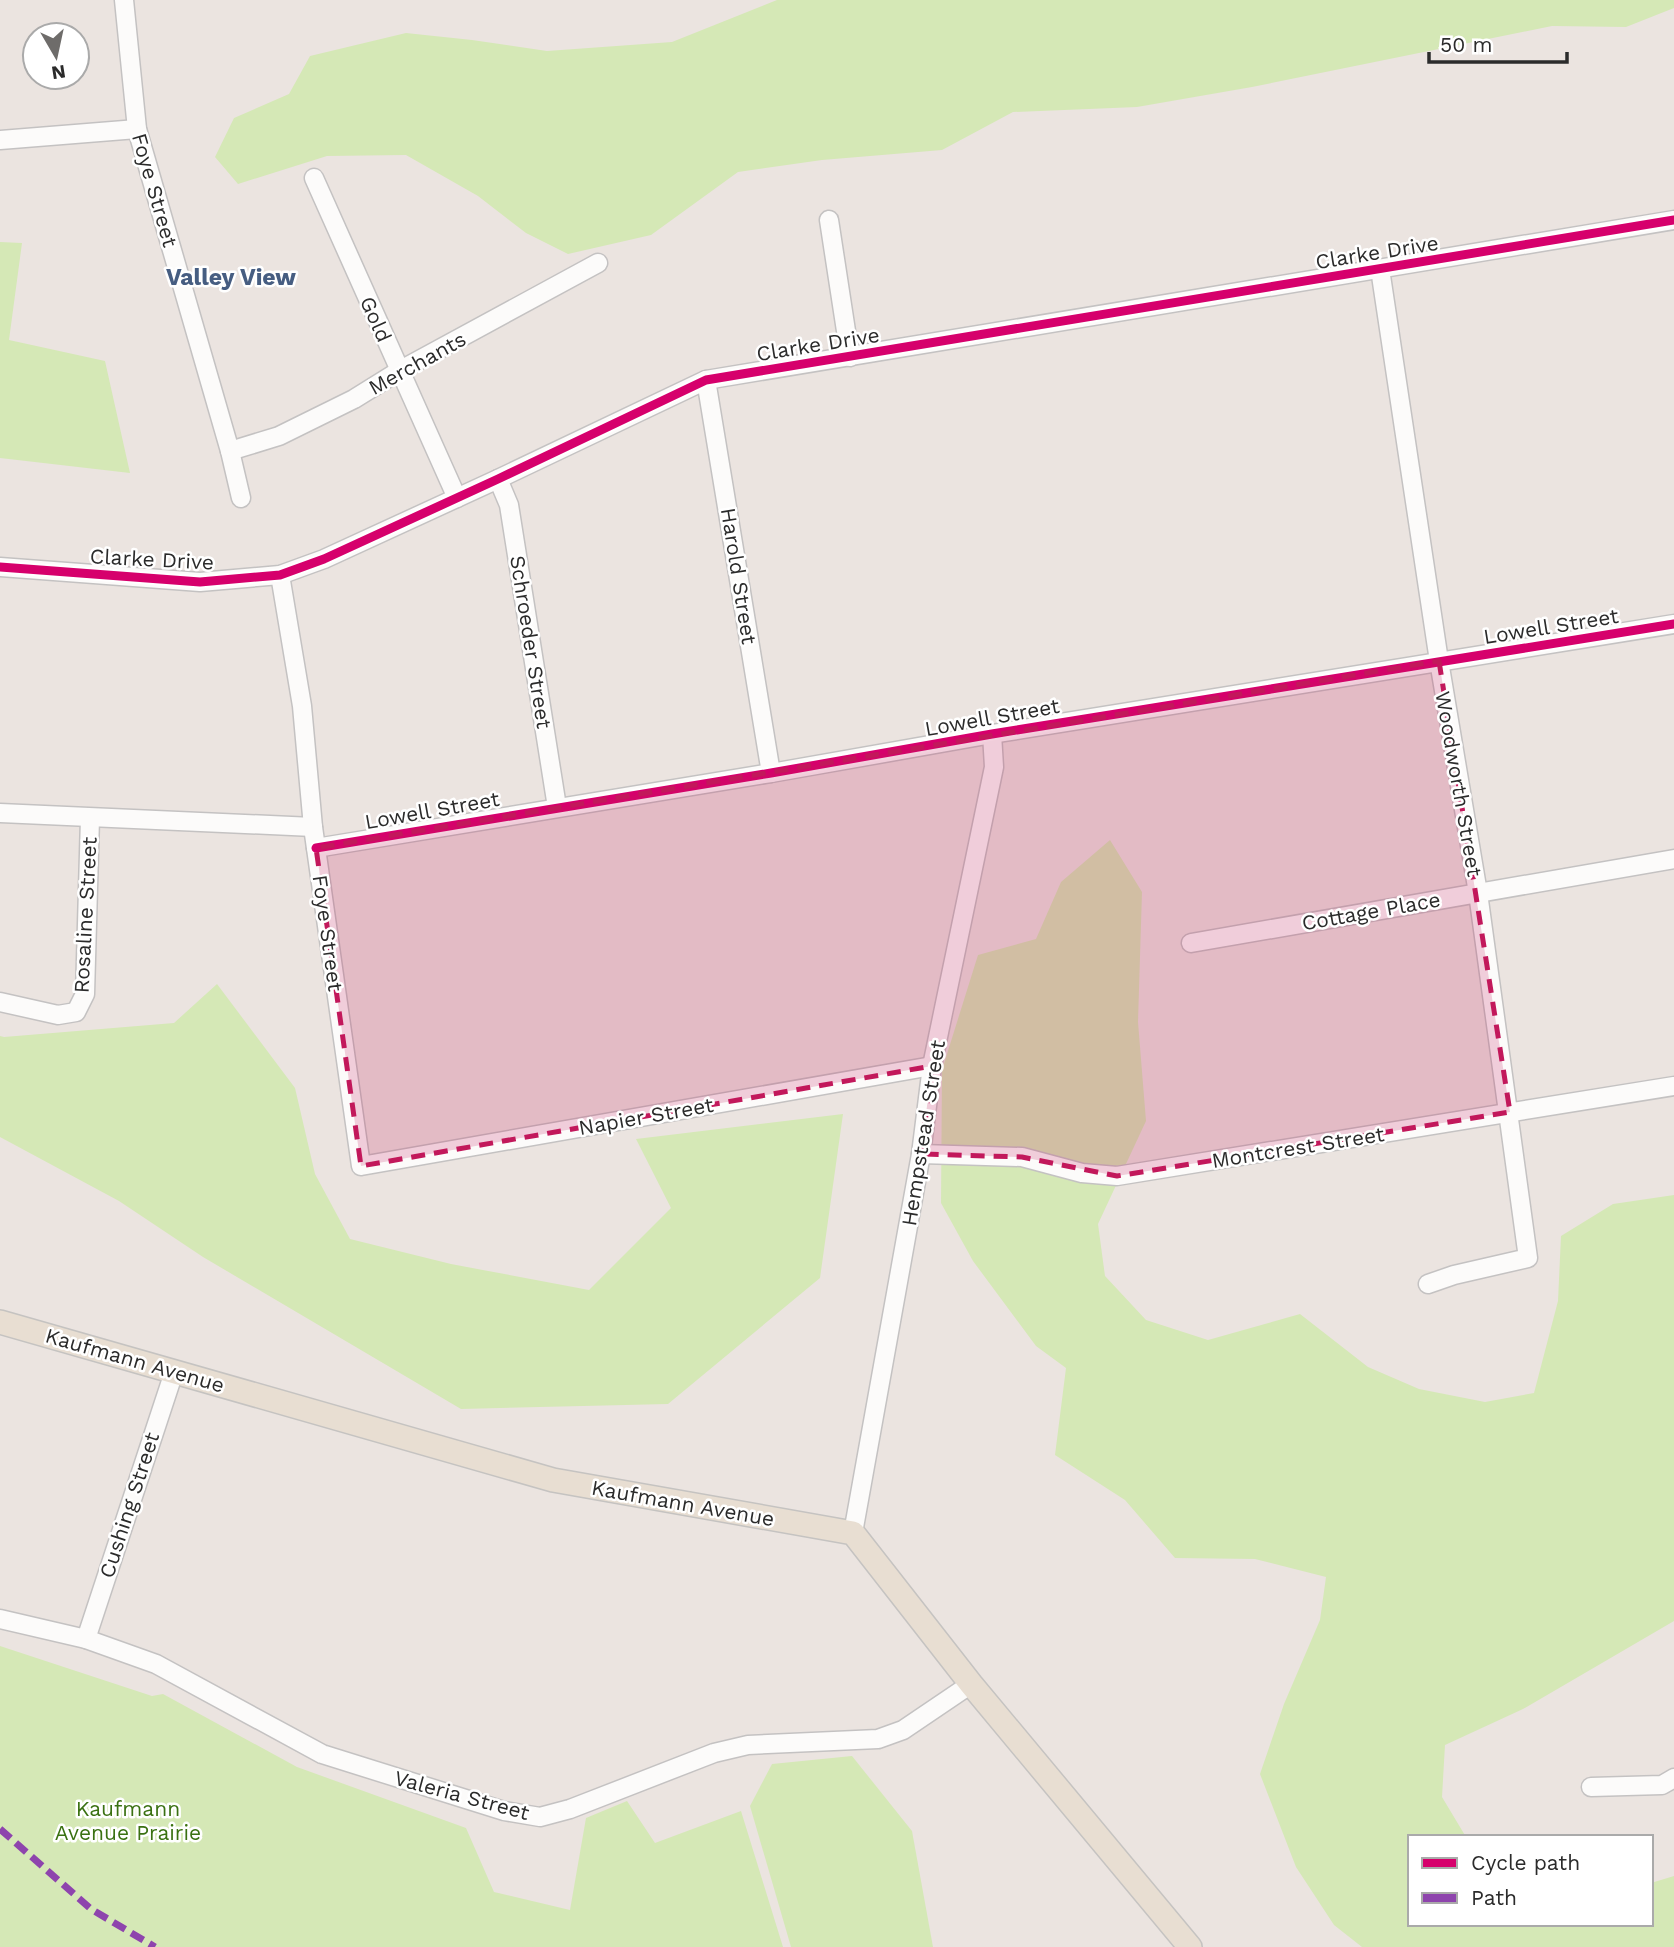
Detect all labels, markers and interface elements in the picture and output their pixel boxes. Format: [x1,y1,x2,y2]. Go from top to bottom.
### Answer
north arrow [21,21,91,91]
scale bar [1429,21,1567,65]
text: 50 m [1440,32,1492,57]
text: N [50,60,67,85]
street label: Foye Street [127,130,183,250]
street label: Clarke Drive [1314,230,1440,274]
district label: Valley View [166,264,296,291]
street label: Gold [355,292,397,346]
street label: Clarke Drive [755,322,881,366]
street label: Merchants [364,326,470,400]
street label: Harold Street [716,506,762,646]
street label: Clarke Drive [89,543,215,575]
street label: Schroeder Street [505,554,557,731]
street label: Lowell Street [1482,603,1620,649]
street label: Woodworth Street [1430,689,1488,879]
street label: Lowell Street [923,693,1061,741]
street label: Lowell Street [363,786,501,834]
street label: Rosaline Street [68,836,102,994]
street label: Foye Street [307,873,349,993]
street label: Cottage Place [1300,886,1442,936]
street label: Hempstead Street [896,1038,950,1228]
street label: Napier Street [577,1092,716,1140]
street label: Montcrest Street [1210,1121,1386,1173]
street label: Kaufmann Avenue [43,1322,227,1398]
street label: Cushing Street [94,1429,164,1581]
street label: Kaufmann Avenue [590,1475,776,1531]
street label: Valeria Street [392,1765,532,1825]
park label: Kaufmann Avenue Prairie [55,1796,201,1845]
legend [1408,1835,1653,1926]
text: Cycle path [1471,1850,1580,1875]
text: Path [1471,1885,1517,1910]

